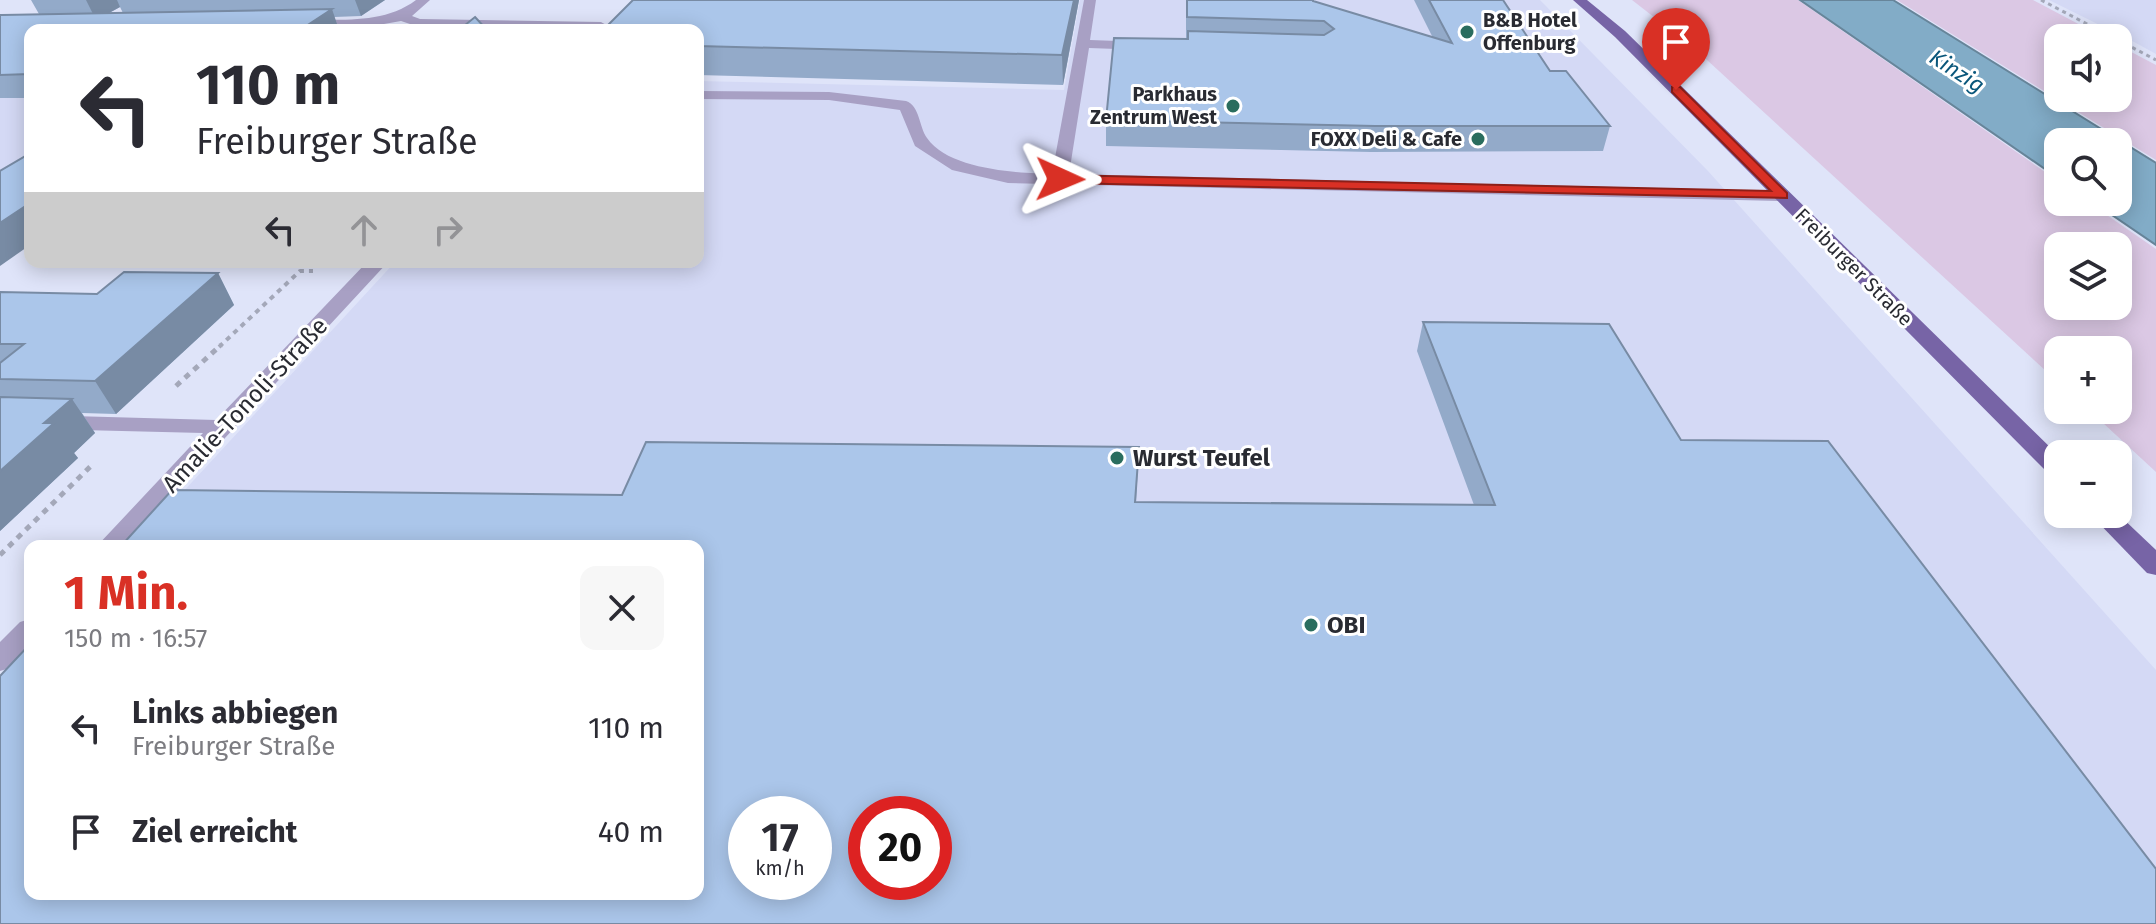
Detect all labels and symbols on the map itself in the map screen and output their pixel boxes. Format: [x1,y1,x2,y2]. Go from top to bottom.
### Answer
place label: B&B Hotel Offenburg [1483,8,1577,55]
pin [1642,8,1710,90]
marker: B&B Hotel Offenburg [1458,23,1476,41]
water label: Kinzig [1924,43,1990,99]
place label: Parkhaus Zentrum West [1090,82,1217,129]
marker: Parkhaus Zentrum West [1224,97,1242,115]
place label: FOXX Deli & Cafe [1311,127,1462,151]
marker: FOXX Deli & Cafe [1469,130,1487,148]
position arrow [1018,137,1102,221]
street label: Freiburger Straße [1790,203,1918,331]
street label: Amalie-Tonoli-Straße [157,312,333,498]
place label: Wurst Teufel [1133,444,1271,472]
marker: Wurst Teufel [1108,449,1126,467]
place label: OBI [1327,611,1365,639]
marker: OBI [1302,616,1320,634]
speed limit sign: 20 [848,796,952,900]

